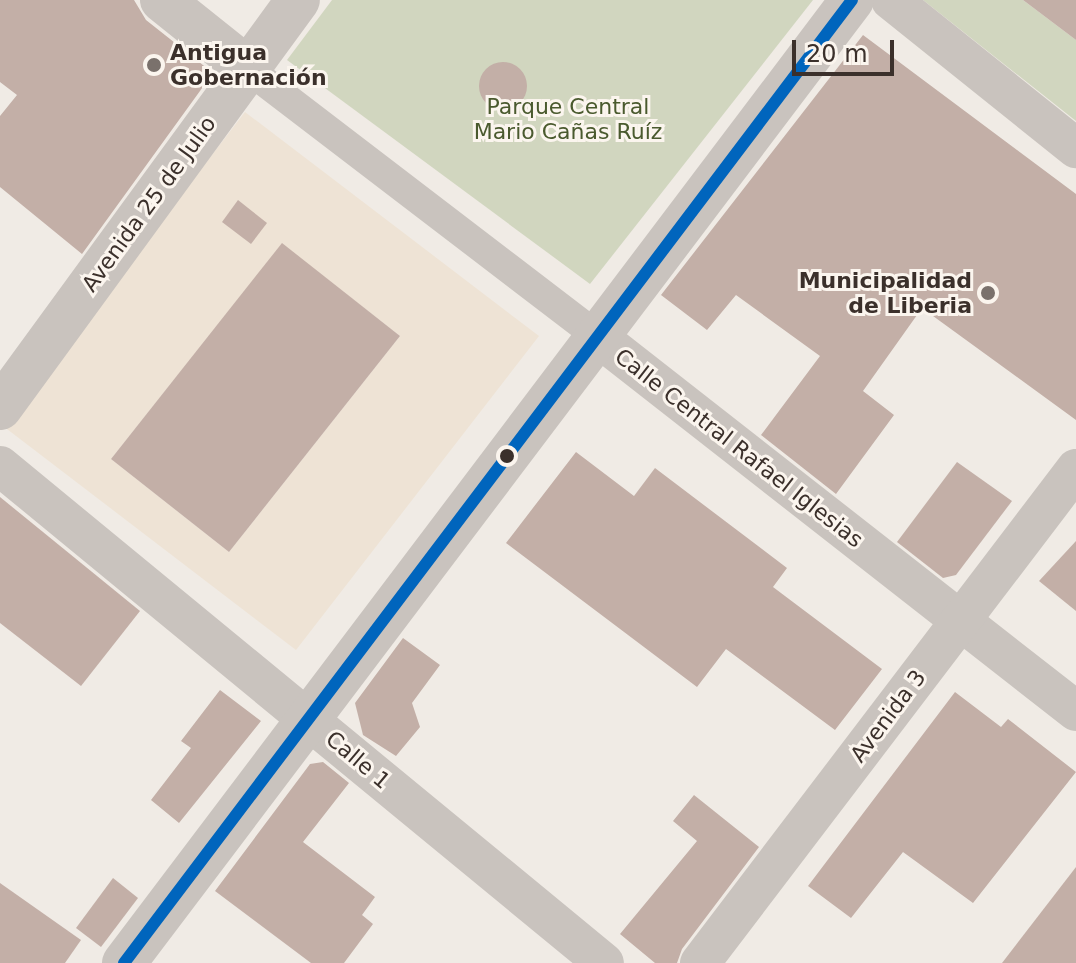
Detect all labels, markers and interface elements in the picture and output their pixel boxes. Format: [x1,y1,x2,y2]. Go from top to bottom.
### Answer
scale bar [796,24,898,74]
place label: Antigua Gobernación [170,39,327,90]
text: 20 m [806,40,868,68]
marker: Antigua Gobernación [145,56,163,74]
park label: Parque Central Mario Cañas Ruíz [474,93,662,144]
street label: Avenida 25 de Julio [76,111,222,297]
place label: Municipalidad de Liberia [799,267,972,318]
marker: Municipalidad de Liberia [979,284,997,302]
street label: Calle Central Rafael Iglesias [610,343,868,553]
unlabelled marker [499,448,515,464]
street label: Avenida 3 [845,665,931,767]
street label: Calle 1 [321,726,395,794]

